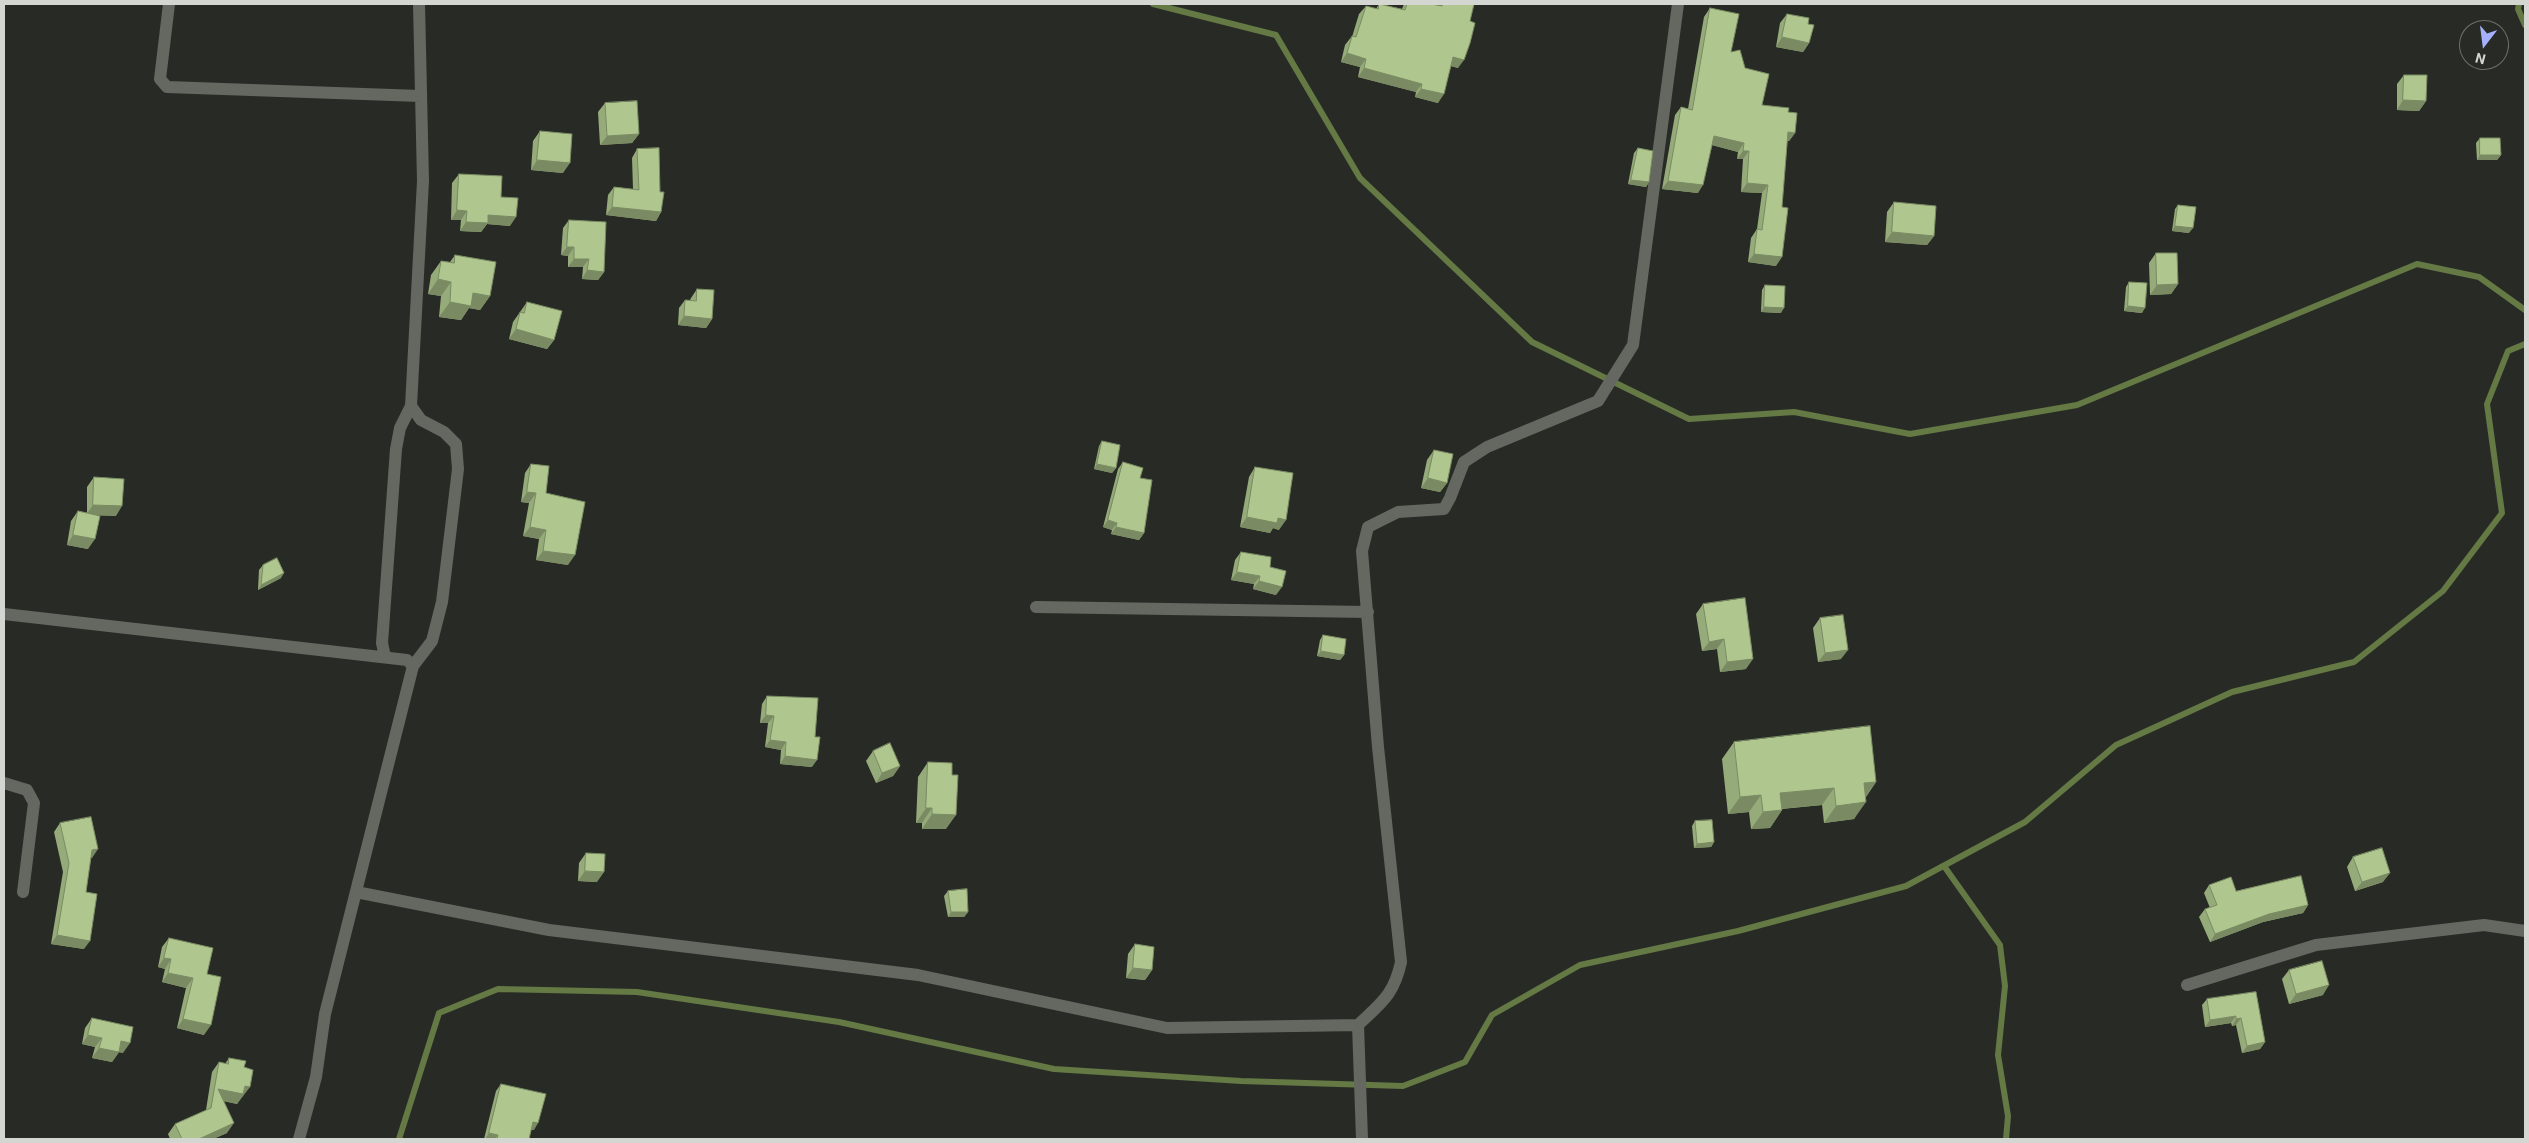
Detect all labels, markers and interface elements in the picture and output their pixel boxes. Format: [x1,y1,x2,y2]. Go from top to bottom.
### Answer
north arrow [2459,20,2509,70]
text: N [2474,50,2487,68]

